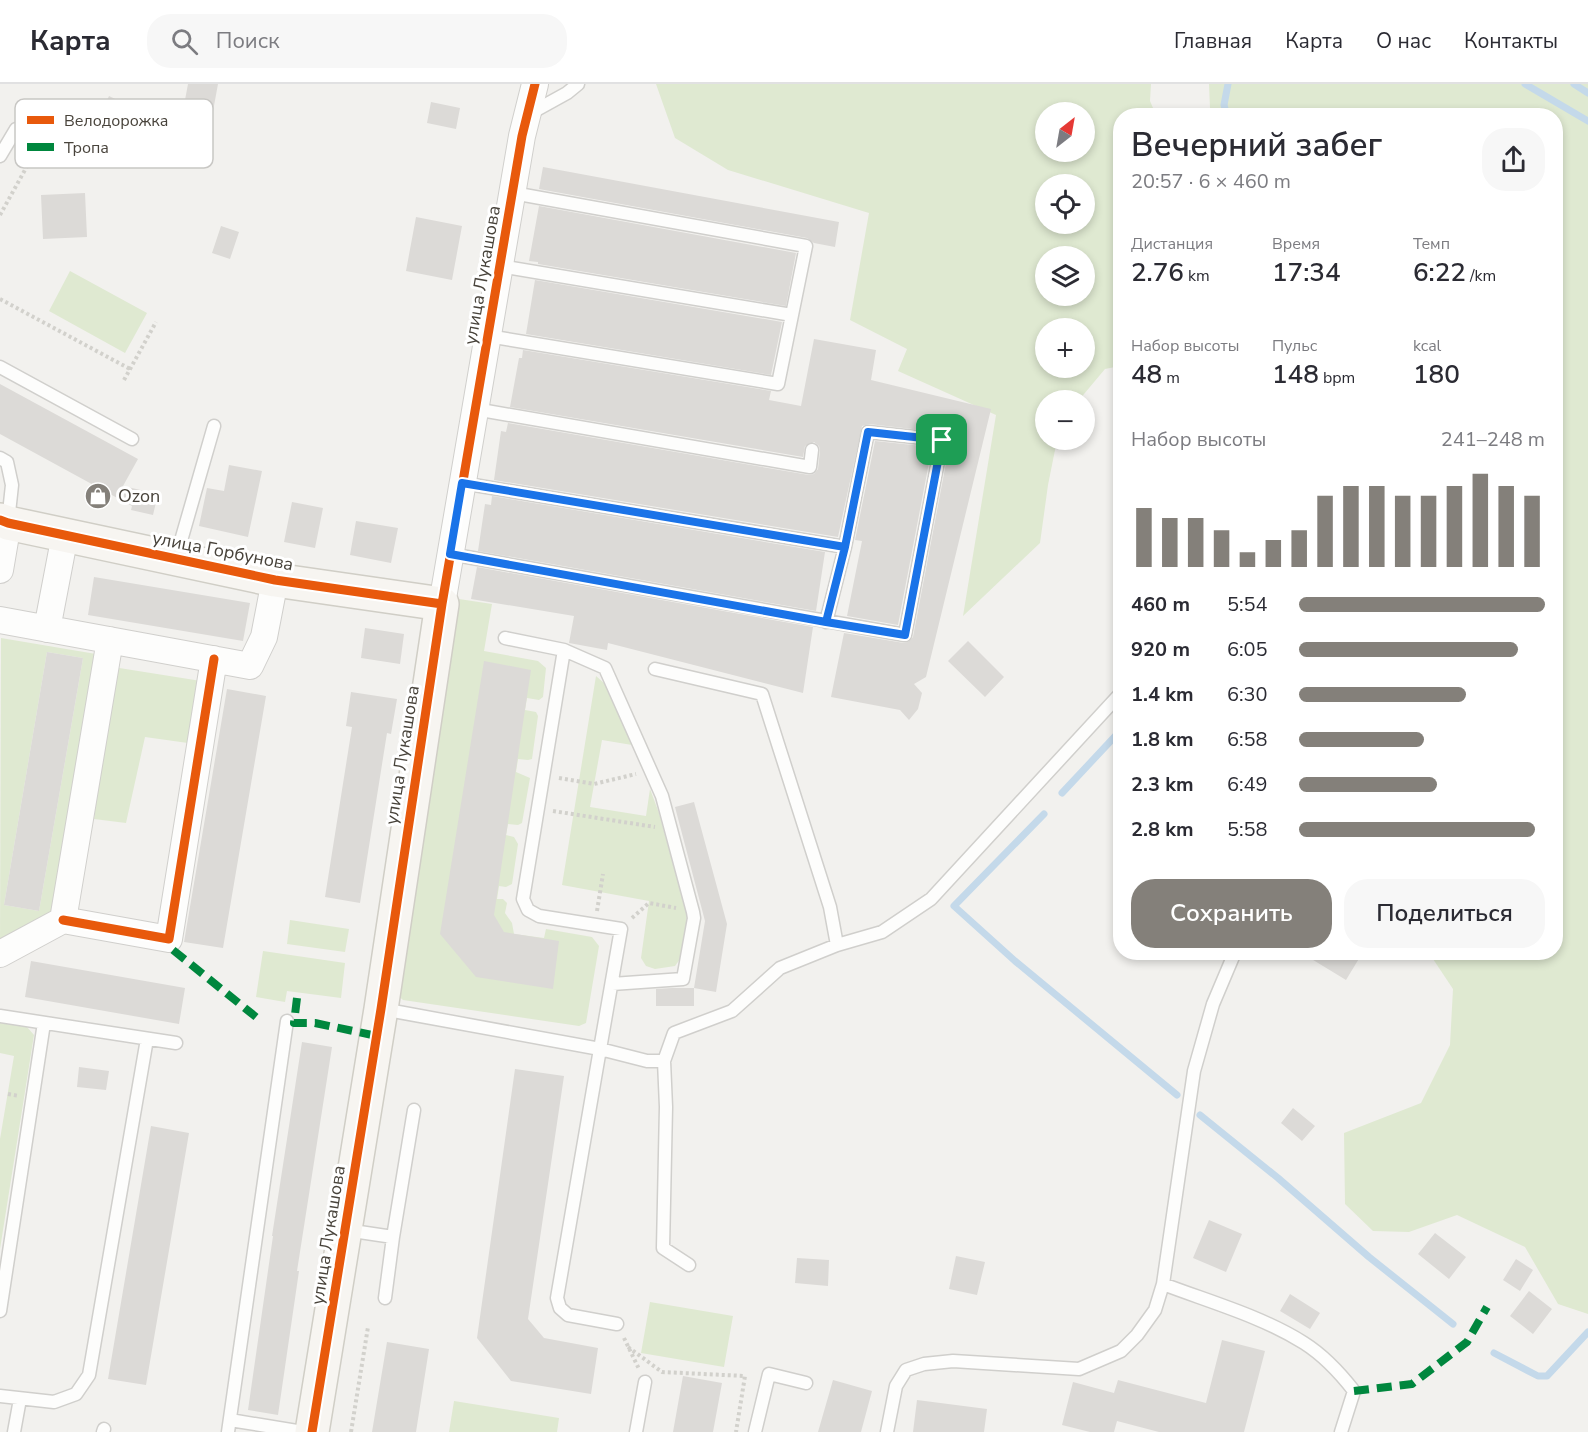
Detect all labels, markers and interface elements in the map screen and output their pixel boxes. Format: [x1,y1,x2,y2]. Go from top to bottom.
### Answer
search box [147,14,567,68]
text: Карта [30,22,111,60]
icon: search [168,25,201,58]
text: Поиск [216,26,280,56]
text: Главная [1174,27,1252,55]
text: Карта [1285,27,1343,55]
text: О нас [1376,27,1431,55]
text: Контакты [1464,27,1558,55]
legend [15,99,213,168]
north arrow [1035,102,1095,162]
map controls [1035,102,1095,450]
text: Велодорожка [64,110,168,132]
text: Вечерний забег [1131,123,1382,168]
button: share [1482,128,1545,191]
text: Тропа [64,137,109,159]
text: 20:57 · 6 × 460 m [1131,168,1291,195]
button: locate [1035,174,1095,234]
street label: улица Лукашова [458,204,506,346]
text: Дистанция [1131,233,1213,255]
text: Время [1272,233,1320,255]
text: Темп [1413,233,1450,255]
button: layers [1035,246,1095,306]
text: 2.76 [1131,255,1184,290]
text: 17:34 [1272,255,1341,290]
text: 6:22 [1413,255,1466,290]
text: km [1184,265,1210,287]
text: /km [1466,265,1496,287]
button: + [1035,318,1095,378]
text: Набор высоты [1131,335,1239,357]
text: Пульс [1272,335,1317,357]
text: kcal [1413,335,1441,357]
text: 48 [1131,357,1162,392]
text: 148 [1272,357,1319,392]
text: 180 [1413,357,1460,392]
text: m [1162,367,1180,389]
text: bpm [1319,367,1355,389]
button: − [1035,390,1095,450]
pin [916,414,967,465]
icon: arrive [925,423,958,456]
text: Набор высоты [1131,426,1266,453]
text: 241–248 m [1441,426,1545,453]
shop icon: Ozon [83,481,113,511]
place label: Ozon [118,484,160,508]
street label: улица Горбунова [150,526,296,576]
text: 460 m [1131,591,1190,618]
text: 5:54 [1227,591,1268,618]
text: 920 m [1131,636,1190,663]
text: 6:05 [1227,636,1268,663]
text: 1.4 km [1131,681,1194,708]
text: 6:30 [1227,681,1268,708]
street label: улица Лукашова [379,684,425,826]
text: 1.8 km [1131,726,1194,753]
text: 6:58 [1227,726,1268,753]
text: 2.3 km [1131,771,1194,798]
text: 6:49 [1227,771,1268,798]
text: 2.8 km [1131,816,1194,843]
text: 5:58 [1227,816,1268,843]
button: Сохранить [1131,879,1332,948]
button: Поделиться [1344,879,1545,948]
street label: улица Лукашова [305,1164,351,1306]

